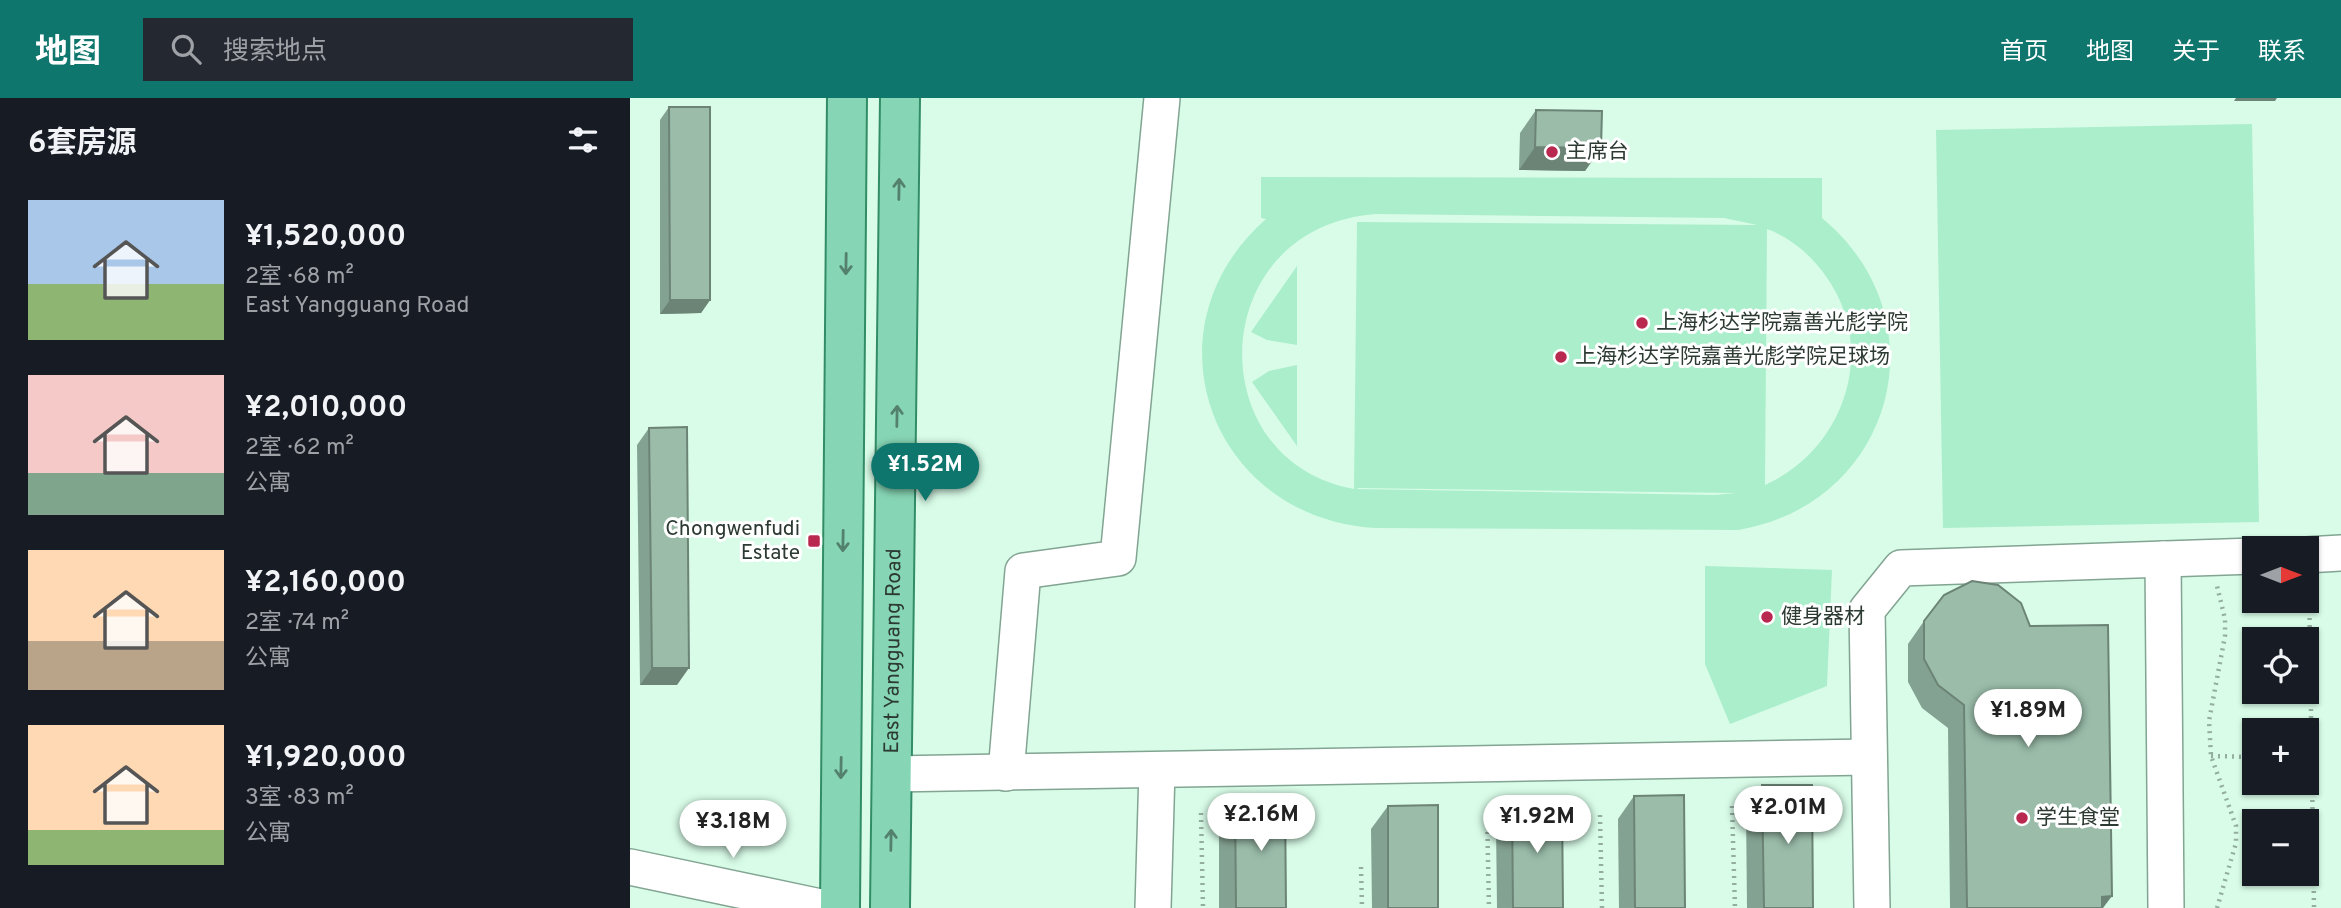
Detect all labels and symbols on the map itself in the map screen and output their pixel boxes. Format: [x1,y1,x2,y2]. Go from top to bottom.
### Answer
place label: 主席台 [1566,139,1629,166]
marker: 主席台 [1544,144,1560,160]
one-way arrow [892,178,906,201]
one-way arrow [839,252,853,275]
place label: 上海杉达学院嘉善光彪学院 [1656,310,1908,337]
marker: 上海杉达学院嘉善光彪学院 [1634,315,1650,331]
place label: 上海杉达学院嘉善光彪学院足球场 [1575,344,1890,371]
marker: 上海杉达学院嘉善光彪学院足球场 [1553,349,1569,365]
one-way arrow [890,405,904,428]
pin: ¥1.52M [868,444,982,503]
place label: Chongwenfudi Estate [665,516,800,567]
one-way arrow [836,529,850,552]
marker: Chongwenfudi Estate [806,533,822,549]
north arrow [2242,536,2319,612]
street label: East Yangguang Road [878,548,908,754]
place label: 健身器材 [1781,604,1865,631]
marker: 健身器材 [1759,609,1775,625]
pin: ¥1.89M [1971,690,2085,749]
one-way arrow [834,756,848,779]
pin: ¥2.01M [1731,786,1845,846]
pin: ¥2.16M [1204,794,1318,853]
pin: ¥1.92M [1480,796,1594,855]
pin: ¥3.18M [676,800,790,860]
place label: 学生食堂 [2036,805,2120,832]
marker: 学生食堂 [2014,810,2030,826]
one-way arrow [884,829,898,852]

